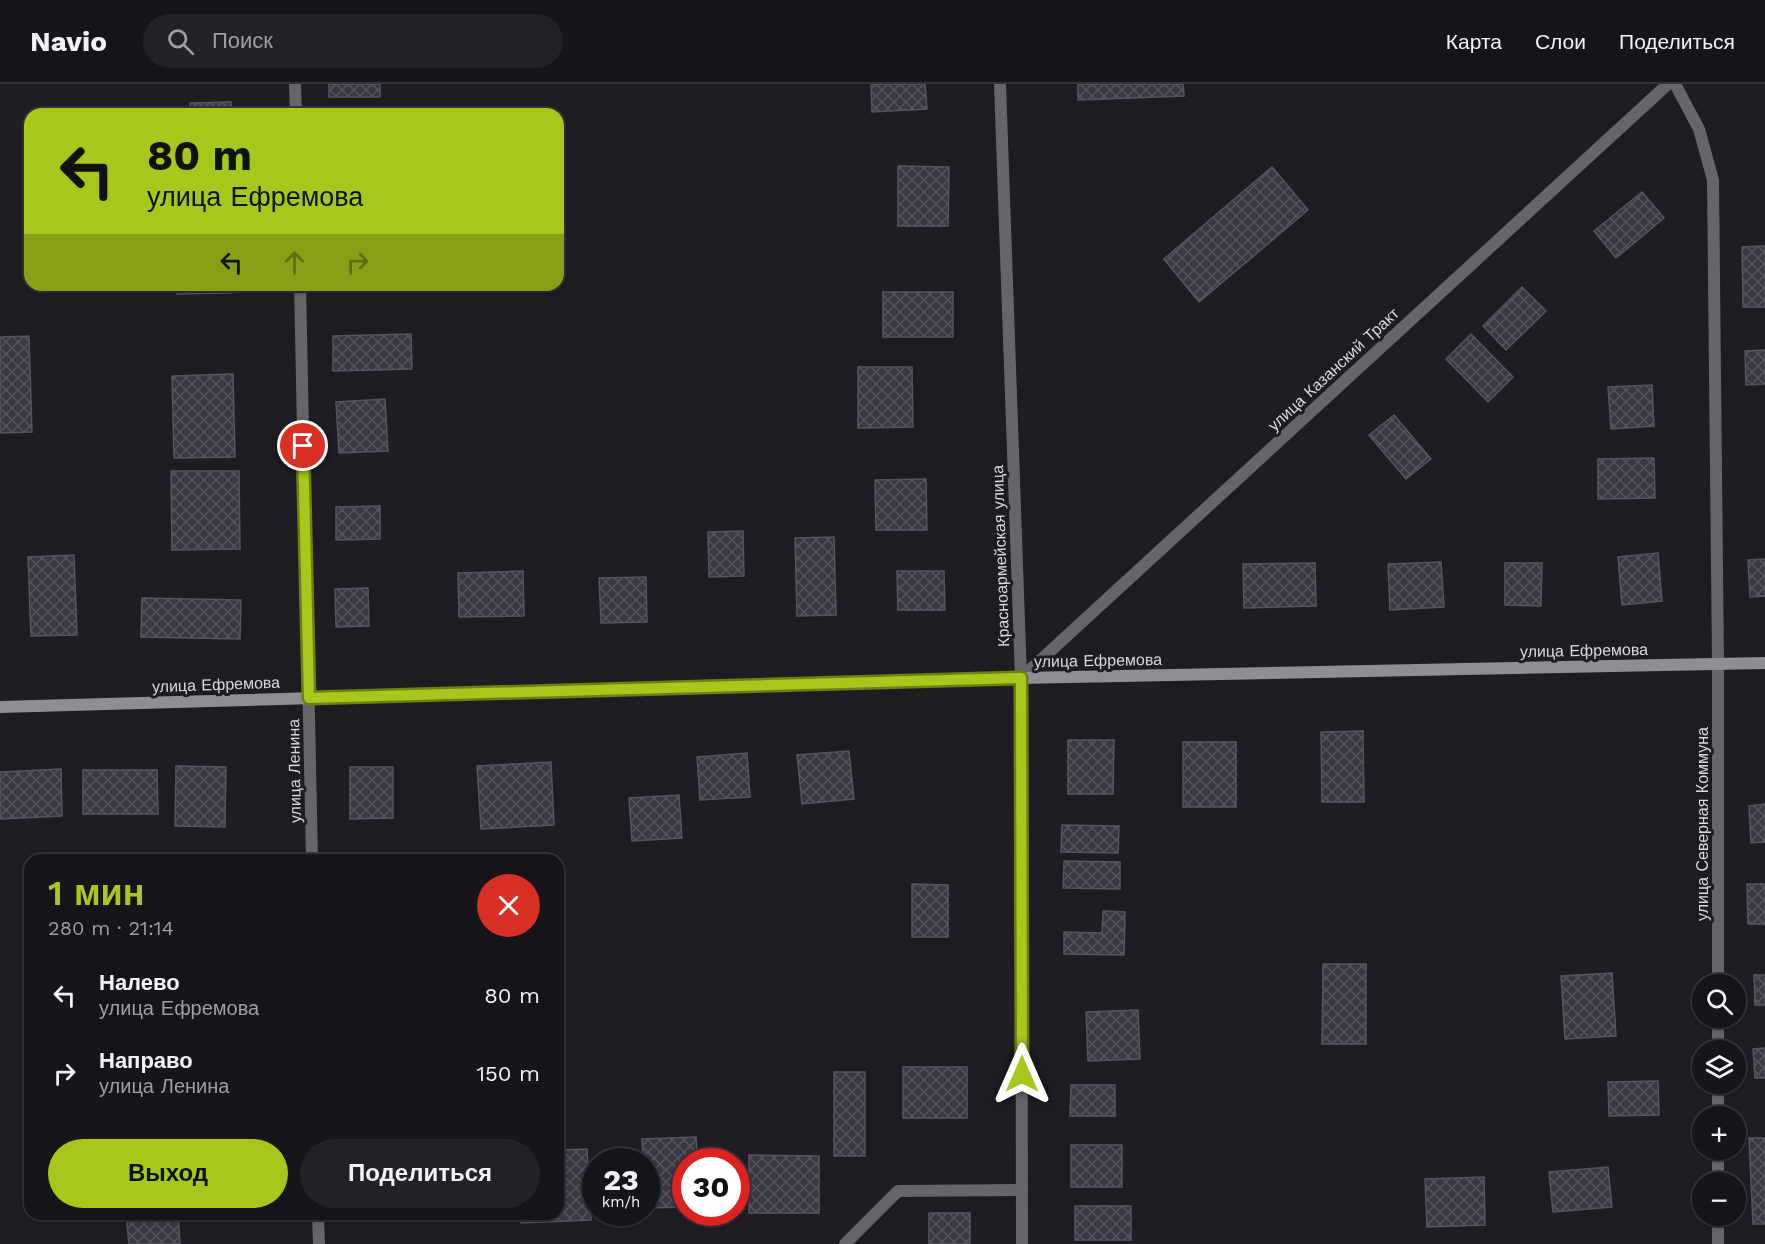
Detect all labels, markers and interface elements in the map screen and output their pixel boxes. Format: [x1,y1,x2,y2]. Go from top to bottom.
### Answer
search box [143,14,563,68]
text: Navio [30,25,107,58]
icon: search [164,25,197,58]
text: Поиск [212,28,273,53]
text: Карта [1446,29,1502,54]
text: Слои [1535,29,1586,54]
text: Поделиться [1619,29,1735,54]
text: 80 m [147,131,252,180]
icon: left [48,132,126,210]
text: улица Ефремова [147,181,363,213]
icon: left [215,246,248,279]
icon: ahead [278,246,311,279]
icon: right [341,246,374,279]
street label: улица Казанский Тракт [1264,303,1403,435]
pin [277,420,328,471]
icon: arrive [286,429,319,462]
street label: Красноармейская улица [988,465,1013,647]
street label: улица Ефремова [1520,640,1648,661]
street label: улица Ефремова [1034,650,1162,671]
street label: улица Ефремова [152,673,281,696]
street label: улица Ленина [284,719,305,823]
street label: улица Северная Коммуна [1693,727,1712,921]
text: 1 мин [48,872,145,914]
button: close [477,874,540,937]
text: 280 m · 21:14 [48,916,174,940]
text: Налево [99,970,180,995]
map controls [1692,974,1746,1226]
button: search [1692,974,1746,1028]
icon: left [48,979,81,1012]
text: 80 m [484,983,540,1008]
text: улица Ефремова [99,996,259,1020]
button: layers [1692,1040,1746,1094]
position arrow [990,1042,1054,1106]
text: Направо [99,1048,193,1073]
icon: right [48,1057,81,1090]
text: 150 m [476,1061,540,1086]
text: улица Ленина [99,1074,229,1098]
button: + [1692,1106,1746,1160]
button: Выход [48,1139,288,1208]
button: Поделиться [300,1139,540,1208]
speed limit sign: 30 [672,1148,750,1226]
text: 23 [603,1162,639,1197]
button: − [1692,1172,1746,1226]
text: km/h [602,1193,640,1211]

